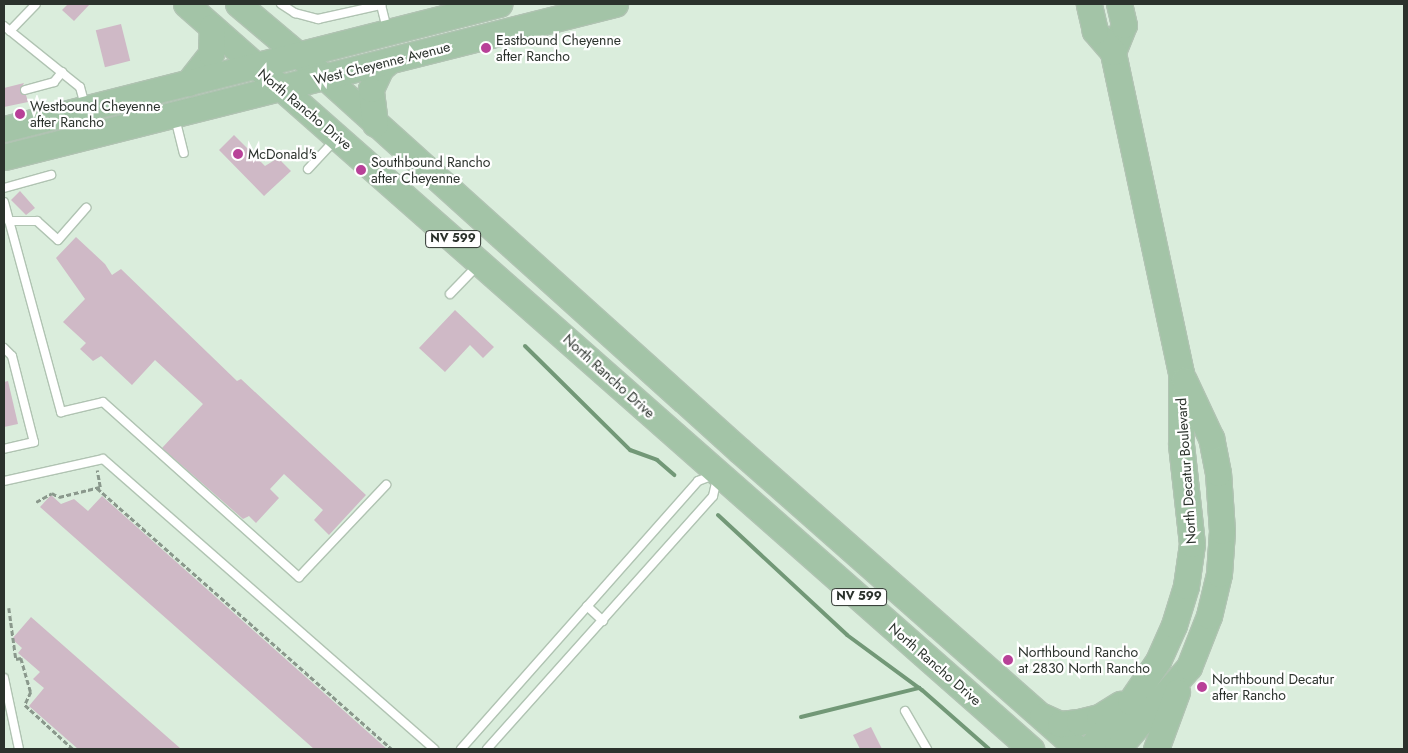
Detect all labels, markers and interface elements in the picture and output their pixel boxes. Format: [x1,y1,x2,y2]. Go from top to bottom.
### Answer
place label: Eastbound Cheyenne after Rancho [496,32,621,64]
street label: West Cheyenne Avenue [312,38,452,88]
marker: Eastbound Cheyenne after Rancho [480,42,492,54]
street label: North Rancho Drive [255,65,355,153]
place label: Westbound Cheyenne after Rancho [30,98,160,130]
marker: Westbound Cheyenne after Rancho [14,108,26,120]
place label: McDonald's [248,146,317,162]
marker: McDonald's [232,148,244,160]
place label: Southbound Rancho after Cheyenne [371,154,490,186]
marker: Southbound Rancho after Cheyenne [355,164,367,176]
road number: NV 599 [424,230,482,248]
street label: North Rancho Drive [560,331,658,421]
street label: North Decatur Boulevard [1173,397,1199,545]
road number: NV 599 [830,588,888,606]
street label: North Rancho Drive [885,619,985,709]
place label: Northbound Rancho at 2830 North Rancho [1018,644,1150,676]
marker: Northbound Rancho at 2830 North Rancho [1002,654,1014,666]
place label: Northbound Decatur after Rancho [1212,671,1334,704]
marker: Northbound Decatur after Rancho [1196,681,1208,693]

